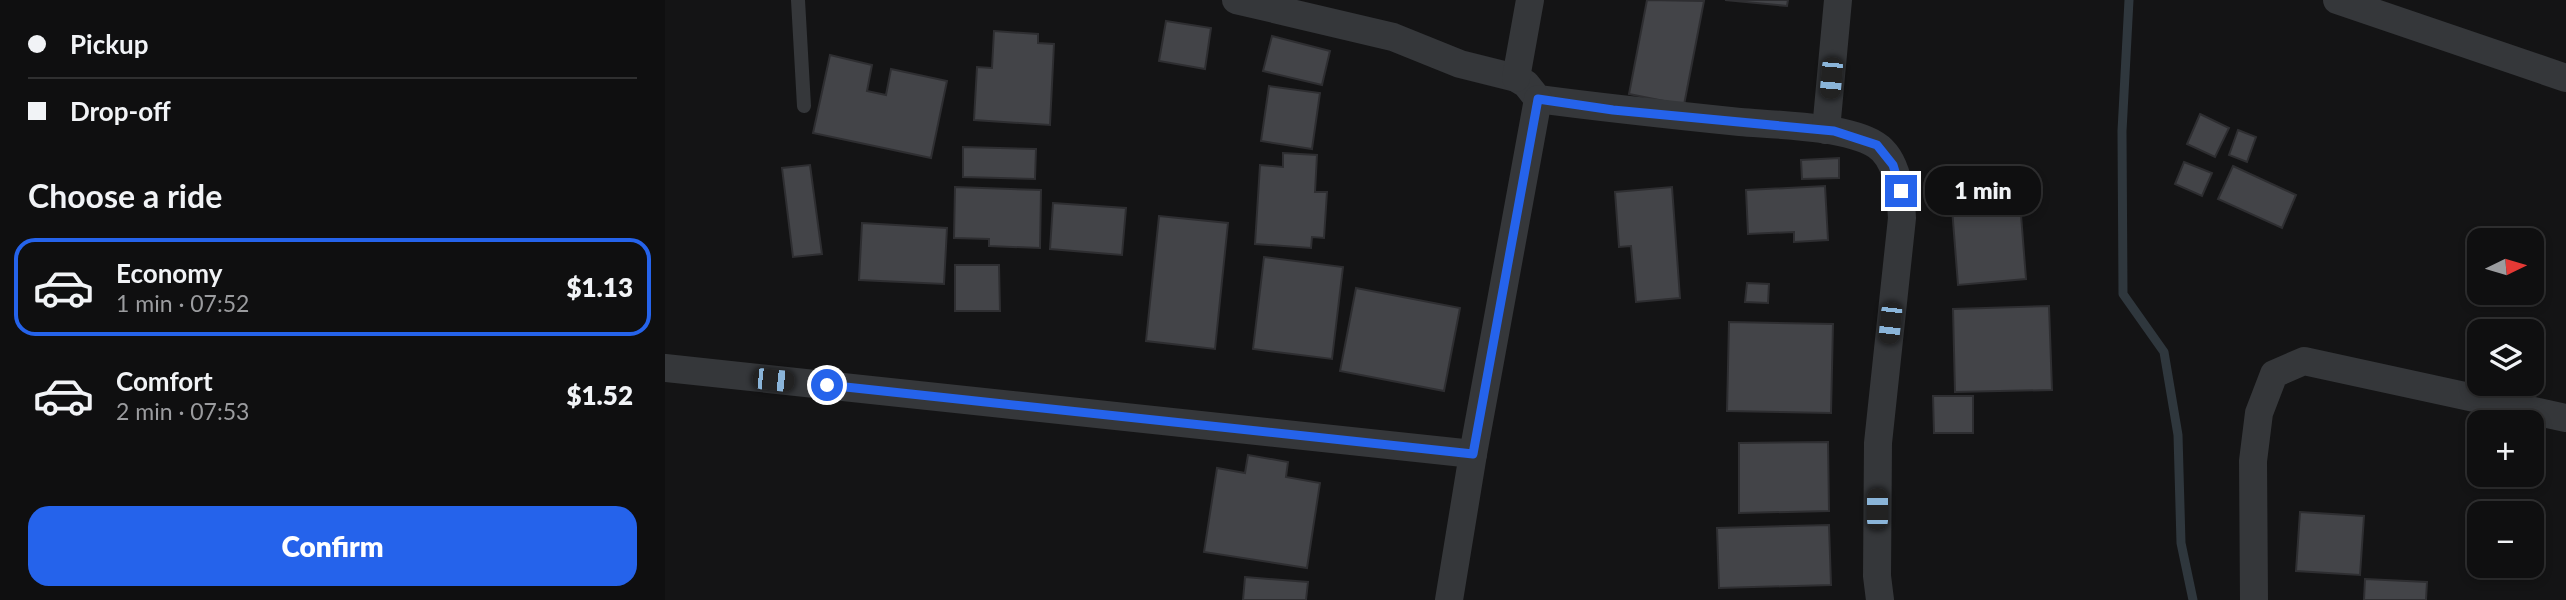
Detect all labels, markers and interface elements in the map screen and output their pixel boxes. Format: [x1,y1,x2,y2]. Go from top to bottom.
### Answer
text: Pickup [70,28,149,60]
car [1819,56,1844,100]
text: Drop-off [70,95,171,127]
callout: 1 min [1925,166,2041,216]
route end [1885,175,1917,207]
text: Choose a ride [28,176,222,215]
text: 1 min [1954,176,2012,204]
north arrow [2467,228,2545,304]
map controls [2467,228,2544,578]
icon: car [32,256,95,319]
text: Economy [116,257,222,289]
text: $1.13 [566,271,633,303]
text: 1 min · 07:52 [116,289,249,317]
car [1878,301,1903,345]
button: layers [2467,319,2544,396]
icon: car [32,364,95,427]
text: Comfort [116,365,213,397]
car [752,367,795,393]
route start [811,369,843,401]
text: $1.52 [566,379,633,411]
text: 2 min · 07:53 [116,397,249,425]
button: + [2467,410,2544,487]
car [1867,488,1888,530]
button: − [2467,501,2544,578]
button: Confirm [28,506,637,586]

